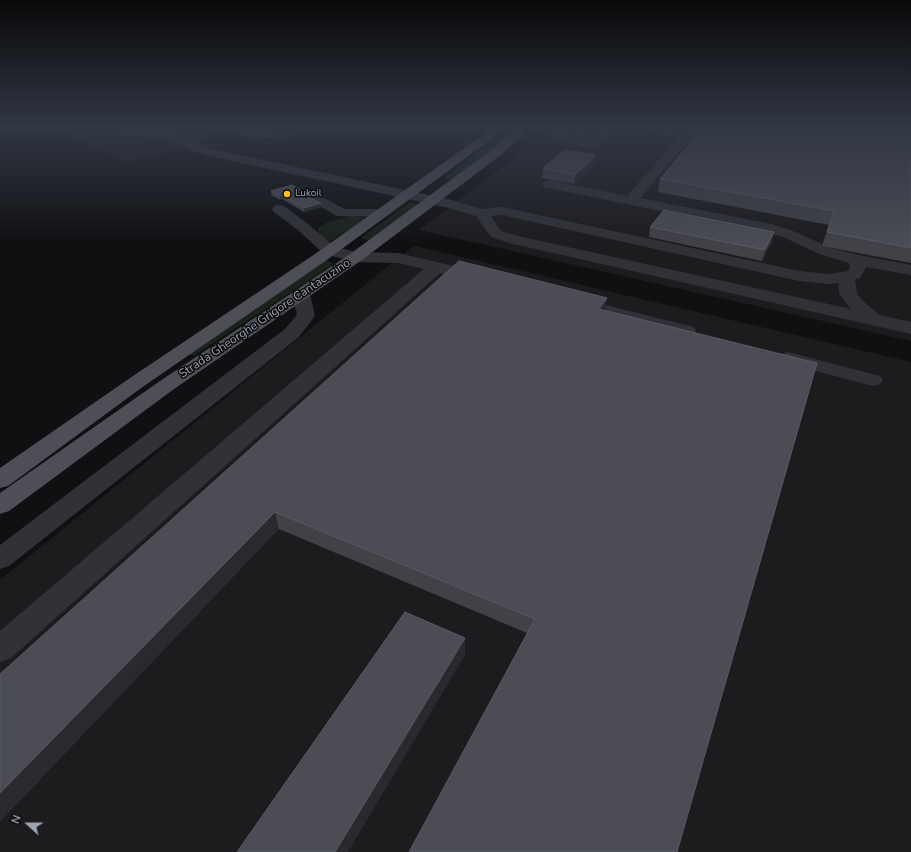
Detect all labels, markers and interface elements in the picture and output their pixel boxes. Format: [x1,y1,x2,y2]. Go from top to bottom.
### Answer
place label: Lukoil [295,188,322,200]
marker: Lukoil [282,189,292,199]
street label: Strada Gheorghe Grigore Cantacuzino [177,256,353,382]
north arrow [8,804,48,844]
text: N [8,813,25,826]

